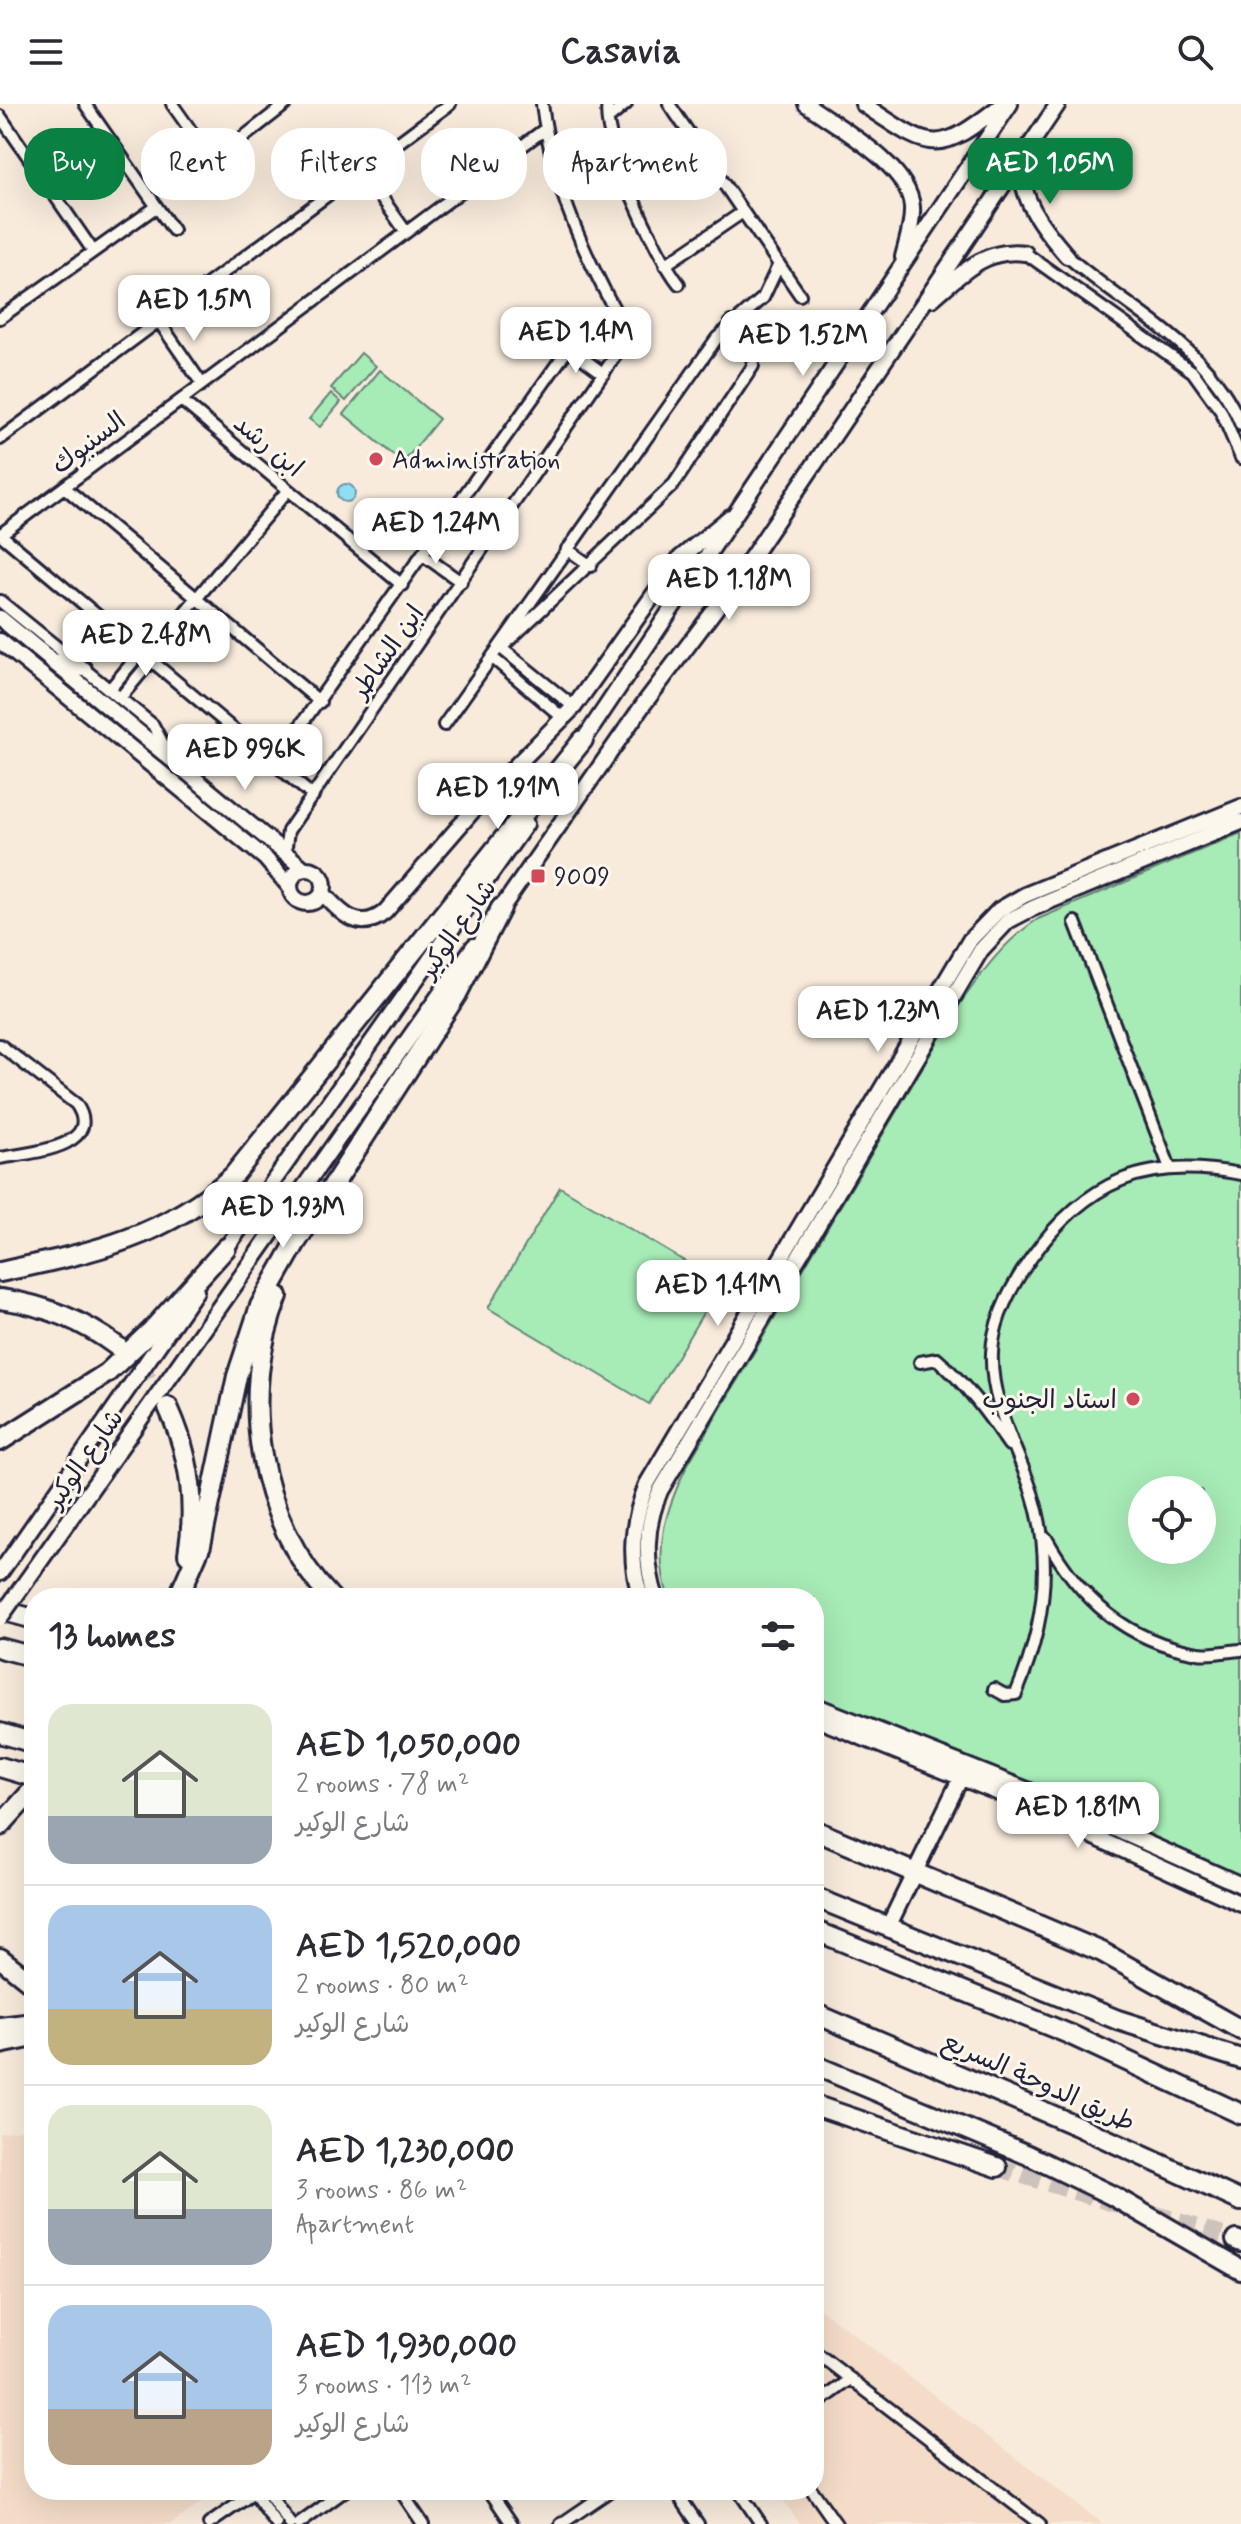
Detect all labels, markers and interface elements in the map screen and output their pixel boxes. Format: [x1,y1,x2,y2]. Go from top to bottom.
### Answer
text: Casavia [560,29,681,76]
icon: menu [24,30,68,74]
icon: search [1173,30,1217,74]
chip: Buy [24,128,125,200]
chip: Rent [141,128,255,200]
chip: Filters [271,128,405,200]
chip: New [421,128,527,200]
chip: Apartment [543,128,727,200]
pin: AED 1.05M [958,138,1142,206]
text: AED 1.05M [986,147,1114,181]
pin: AED 1.5M [111,275,277,343]
text: AED 1.5M [136,284,252,318]
pin: AED 1.4M [493,307,659,375]
pin: AED 1.52M [711,310,895,378]
text: AED 1.4M [518,316,634,350]
text: AED 1.52M [738,319,868,353]
street label: السنبوك [45,404,133,483]
street label: ابن رشد [226,407,310,486]
place label: Administration [392,444,560,478]
marker: Administration [367,450,385,468]
pin: AED 1.24M [344,498,528,566]
text: AED 1.24M [372,507,500,541]
pin: AED 1.18M [637,554,821,622]
text: AED 1.18M [666,563,792,597]
street label: ابن الشاطر [343,599,433,707]
pin: AED 2.48M [54,610,238,678]
text: AED 2.48M [81,619,211,653]
pin: AED 996K [162,724,328,792]
text: AED 996K [185,733,305,767]
pin: AED 1.91M [406,763,590,831]
text: AED 1.91M [436,772,560,806]
place label: 9009 [554,861,610,895]
marker: 9009 [529,867,547,885]
street label: شارع الوكير [411,873,505,987]
pin: AED 1.23M [786,986,970,1054]
text: AED 1.23M [816,995,940,1029]
pin: AED 1.93M [191,1182,375,1250]
text: AED 1.93M [221,1191,345,1225]
pin: AED 1.41M [626,1260,810,1328]
text: AED 1.41M [655,1269,781,1303]
place label: استاد الجنوب [982,1384,1117,1418]
marker: استاد الجنوب [1124,1390,1142,1408]
street label: شارع الوكير [38,1403,132,1517]
map controls [1128,1476,1216,1564]
button: locate [1128,1476,1216,1564]
text: 13 homes [48,1614,176,1659]
icon: filters [756,1614,800,1658]
text: AED 1,050,000 [296,1723,521,1768]
icon: home [112,1736,208,1832]
text: 2 rooms · 78 m² [296,1768,469,1802]
pin: AED 1.81M [986,1782,1170,1850]
text: AED 1.81M [1015,1791,1141,1825]
text: شارع الوكير [296,1807,410,1841]
text: AED 1,520,000 [296,1924,521,1969]
icon: home [112,1937,208,2033]
text: 2 rooms · 80 m² [296,1969,469,2003]
text: شارع الوكير [296,2008,410,2042]
street label: طريق الدوحة السريع [936,2025,1140,2141]
text: AED 1,230,000 [296,2129,515,2174]
icon: home [112,2137,208,2233]
text: 3 rooms · 86 m² [296,2174,467,2208]
text: Apartment [296,2208,414,2242]
text: AED 1,930,000 [296,2324,517,2369]
icon: home [112,2337,208,2433]
text: 3 rooms · 113 m² [296,2369,472,2403]
text: شارع الوكير [296,2408,410,2442]

